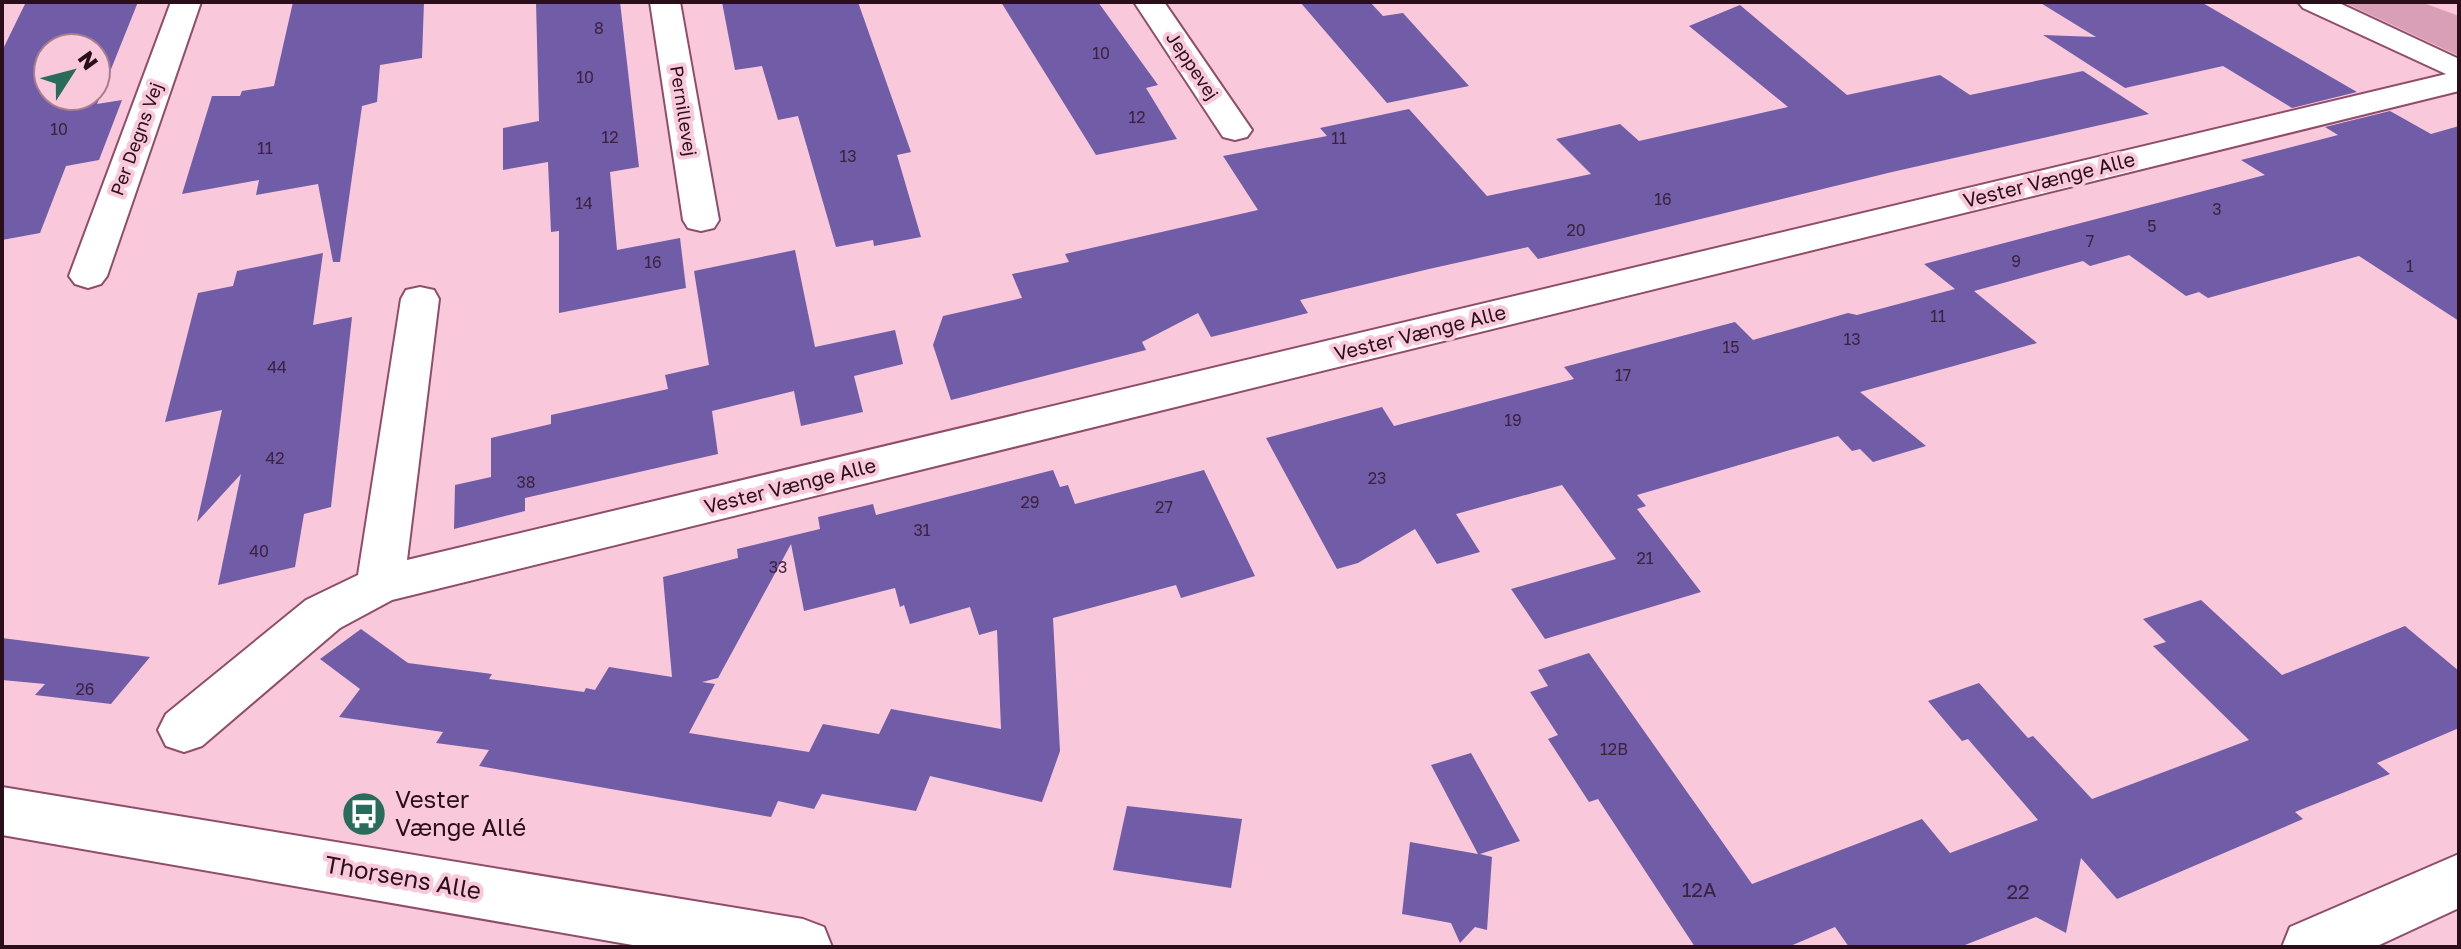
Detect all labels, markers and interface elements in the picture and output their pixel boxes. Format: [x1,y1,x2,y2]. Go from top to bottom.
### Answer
house number: 8 [594,18,604,38]
street label: Jeppevej [1162,27,1224,104]
north arrow [32,32,112,112]
house number: 10 [1092,43,1110,63]
text: N [73,45,104,75]
street label: Pernillevej [666,64,702,158]
house number: 10 [576,67,594,87]
street label: Per Degns Vej [105,79,167,198]
house number: 12 [1128,107,1146,127]
house number: 10 [50,119,68,139]
house number: 12 [601,127,619,147]
house number: 11 [1331,128,1347,148]
house number: 11 [257,138,273,158]
house number: 13 [839,146,857,166]
street label: Vester Vænge Alle [1960,146,2137,212]
house number: 16 [1654,189,1672,209]
house number: 14 [575,193,593,213]
house number: 3 [2212,199,2222,219]
house number: 5 [2147,216,2157,236]
house number: 20 [1566,220,1586,240]
house number: 7 [2086,231,2094,251]
house number: 9 [2011,251,2021,271]
house number: 16 [644,252,662,272]
house number: 1 [2406,256,2414,276]
street label: Vester Vænge Alle [1331,299,1508,365]
house number: 11 [1930,306,1946,326]
house number: 13 [1843,329,1861,349]
house number: 15 [1722,337,1740,357]
house number: 44 [267,357,287,377]
house number: 17 [1615,365,1631,385]
house number: 19 [1504,410,1522,430]
house number: 42 [265,448,285,468]
street label: Vester Vænge Alle [701,452,878,518]
house number: 23 [1368,468,1386,488]
house number: 38 [516,472,536,492]
house number: 29 [1021,492,1039,512]
house number: 27 [1155,497,1173,517]
house number: 31 [913,520,931,540]
house number: 40 [249,541,269,561]
house number: 21 [1636,548,1654,568]
house number: 33 [769,557,787,577]
house number: 26 [76,679,94,699]
house number: 12B [1600,739,1628,759]
place label: Vester Vænge Allé [395,784,526,841]
bus stop icon: Vester Vænge Allé [340,790,388,838]
street label: Thorsens Alle [323,849,484,905]
house number: 12A [1682,877,1716,901]
house number: 22 [2006,879,2030,903]

